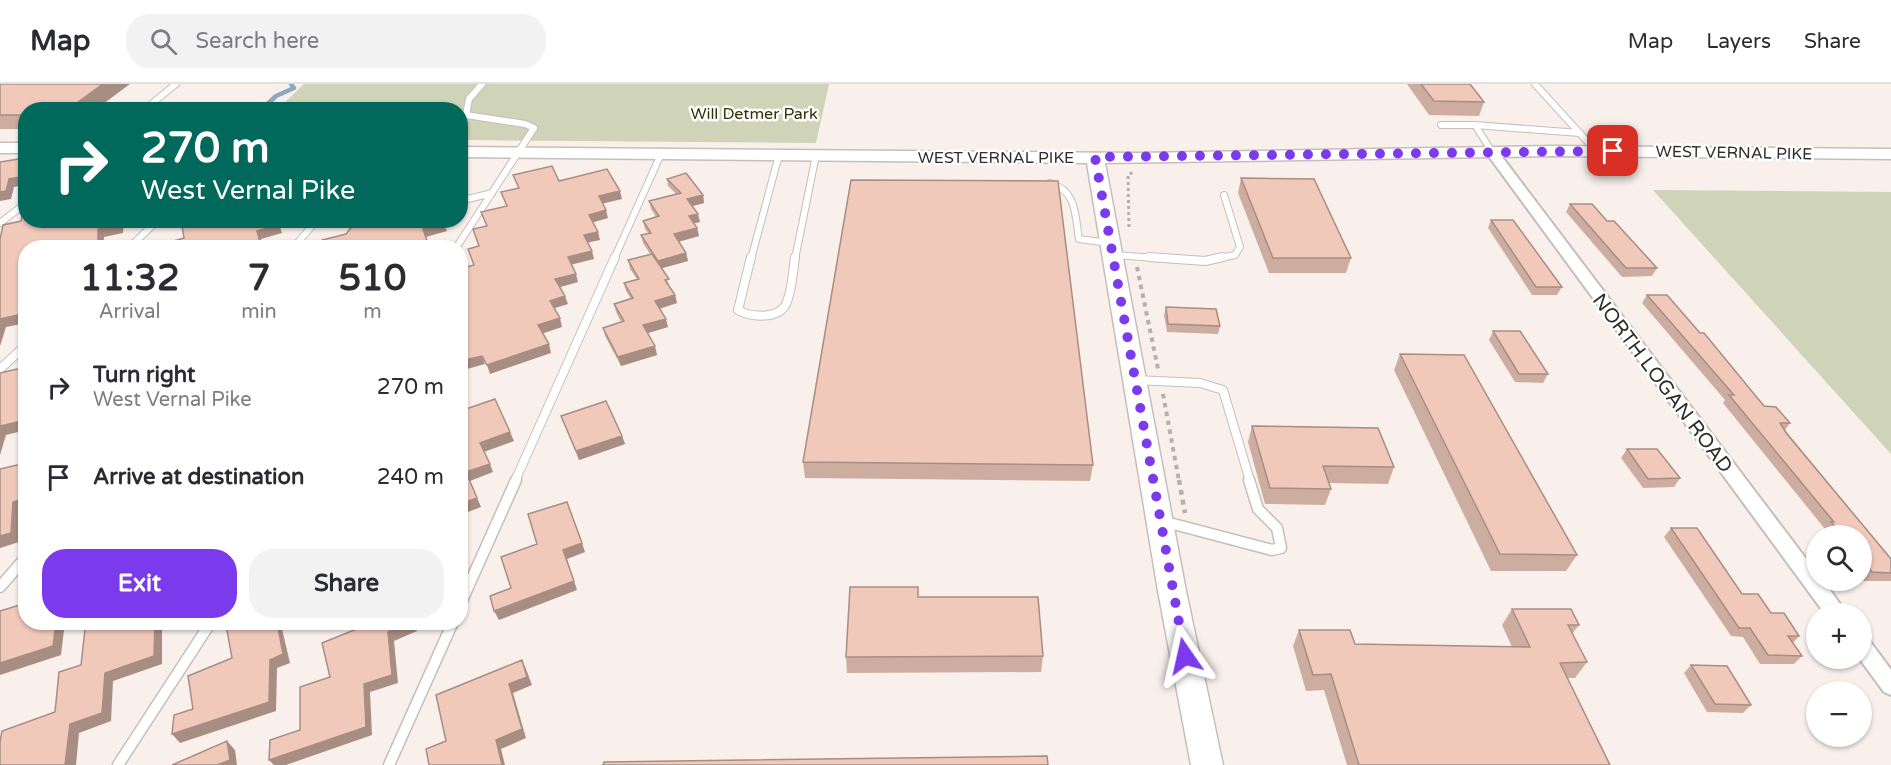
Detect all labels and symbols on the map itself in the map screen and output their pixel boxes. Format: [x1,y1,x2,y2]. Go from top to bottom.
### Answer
park label: Will Detmer Park [690,104,818,124]
pin [1587,125,1638,176]
street label: WEST VERNAL PIKE [1655,142,1812,164]
street label: WEST VERNAL PIKE [918,148,1074,168]
street label: NORTH LOGAN ROAD [1587,289,1737,478]
position arrow [1153,624,1217,688]

